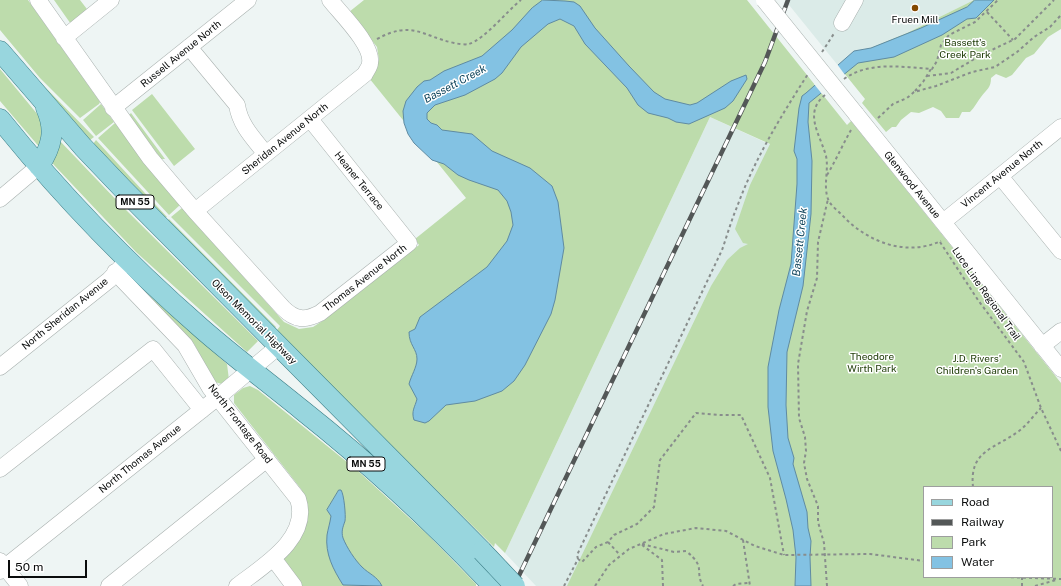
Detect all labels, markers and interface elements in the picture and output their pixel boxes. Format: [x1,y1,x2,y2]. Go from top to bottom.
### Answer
marker: Fruen Mill [910,3,920,13]
place label: Fruen Mill [892,14,938,26]
street label: Russell Avenue North [138,18,224,90]
park label: Bassett's Creek Park [939,37,991,60]
water label: Bassett Creek [421,62,489,106]
street label: Sheridan Avenue North [239,101,331,177]
street label: Vincent Avenue North [959,137,1045,211]
street label: Heaner Terrace [332,149,386,213]
street label: Glenwood Avenue [881,149,943,221]
road number: MN 55 [116,195,154,209]
water label: Bassett Creek [790,207,810,277]
street label: Thomas Avenue North [321,242,409,314]
street label: Luce Line Regional Trail [949,245,1023,343]
street label: North Sheridan Avenue [19,276,111,352]
street label: Olson Memorial Highway [209,277,299,367]
park label: Theodore Wirth Park [847,351,897,374]
park label: J.D. Rivers' Children's Garden [936,353,1018,376]
street label: North Frontage Road [205,382,275,466]
street label: North Thomas Avenue [96,422,184,496]
road number: MN 55 [347,457,385,471]
legend [923,486,1053,578]
text: Road [961,495,989,509]
text: Railway [961,515,1004,529]
text: Park [961,535,987,549]
scale bar [10,552,89,578]
text: Water [961,555,994,569]
text: 50 m [15,560,43,574]

